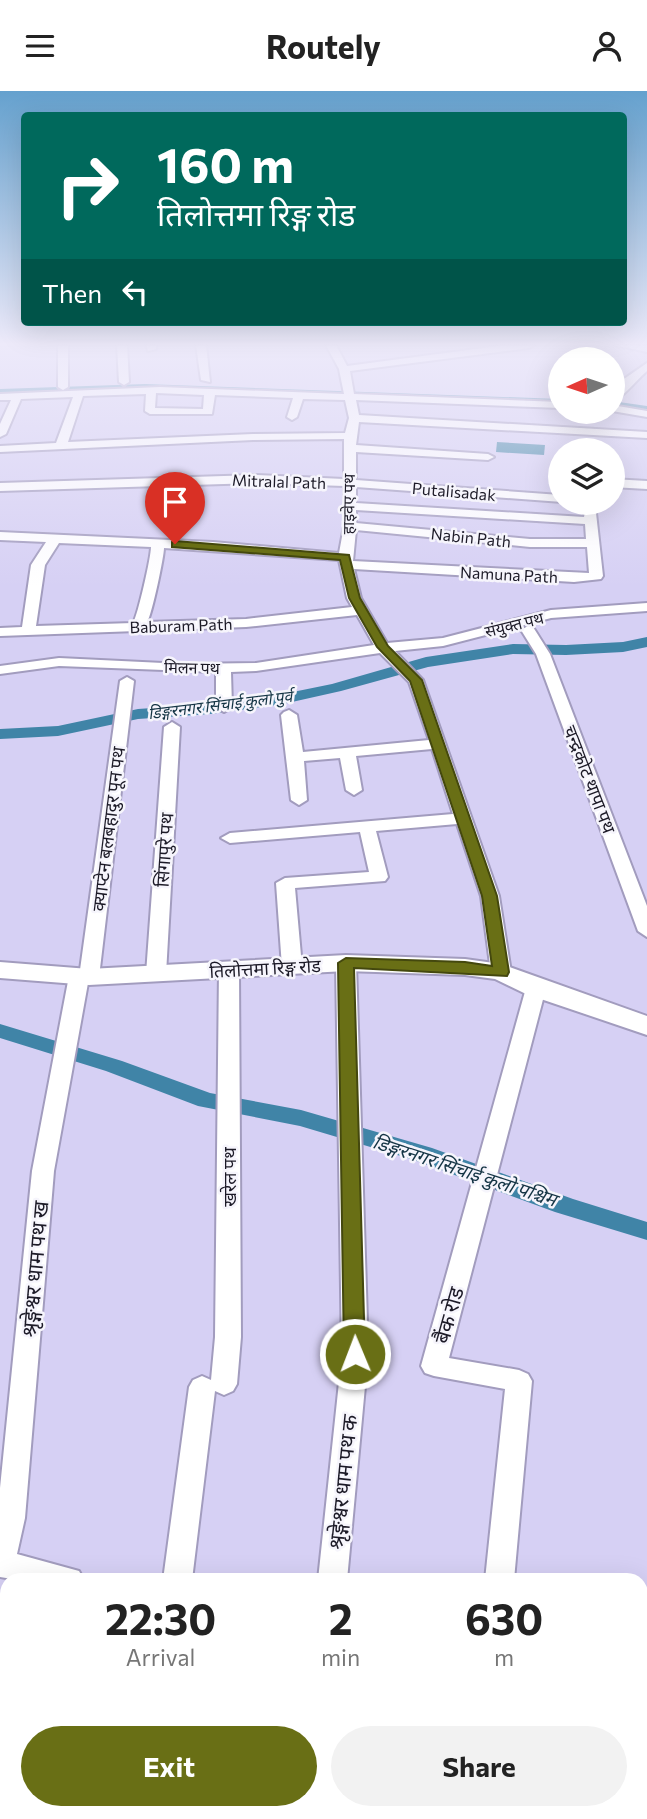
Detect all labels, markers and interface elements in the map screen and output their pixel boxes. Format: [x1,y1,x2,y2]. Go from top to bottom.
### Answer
text: Routely [266,26,381,66]
icon: menu [21,27,59,65]
icon: person [588,27,626,65]
text: 160 m [157,133,294,193]
icon: right [42,140,133,231]
text: तिलोत्तमा रिङ्ग रोड [157,193,355,233]
icon: left [116,273,154,311]
text: Then [42,277,102,308]
north arrow [548,347,625,423]
map controls [548,347,625,515]
button: layers [548,438,625,515]
street label: Mitralal Path [232,470,326,492]
pin [145,472,205,544]
street label: हाइवेए पथ [338,473,358,534]
street label: Putalisadak [411,478,497,504]
icon: arrive [156,483,194,521]
street label: Nabin Path [430,523,512,551]
street label: Namuna Path [460,562,558,586]
street label: संयुक्त पथ [483,607,547,642]
street label: Baburam Path [129,614,233,636]
street label: मिलन पथ [164,657,221,677]
water label: डिङ्गरनगर सिंचाई कुलो पुर्व [147,685,298,724]
street label: चन्द्रकोट थापा पथ [559,722,621,837]
street label: क्याप्टेन बलबहादुर पून पथ [87,745,131,913]
street label: सिंगापुरे पथ [150,812,180,888]
street label: तिलोत्तमा रिङ्ग रोड [209,954,322,982]
water label: डिङ्गरनगर सिंचाई कुलो पश्चिम [370,1129,563,1214]
street label: खरेल पथ [218,1147,240,1207]
street label: श्रृङ्गेश्वर धाम पथ ख [16,1199,54,1338]
street label: बैंक रोड [428,1283,468,1346]
position arrow [318,1317,392,1391]
street label: श्रृङ्गेश्वर धाम पथ क [322,1412,364,1551]
text: 22:30 [105,1592,216,1644]
text: 2 [329,1592,353,1644]
text: 630 [465,1592,543,1644]
text: Arrival [126,1643,195,1671]
text: min [321,1643,360,1671]
text: m [494,1643,514,1671]
button: Exit [21,1726,317,1806]
button: Share [331,1726,627,1806]

